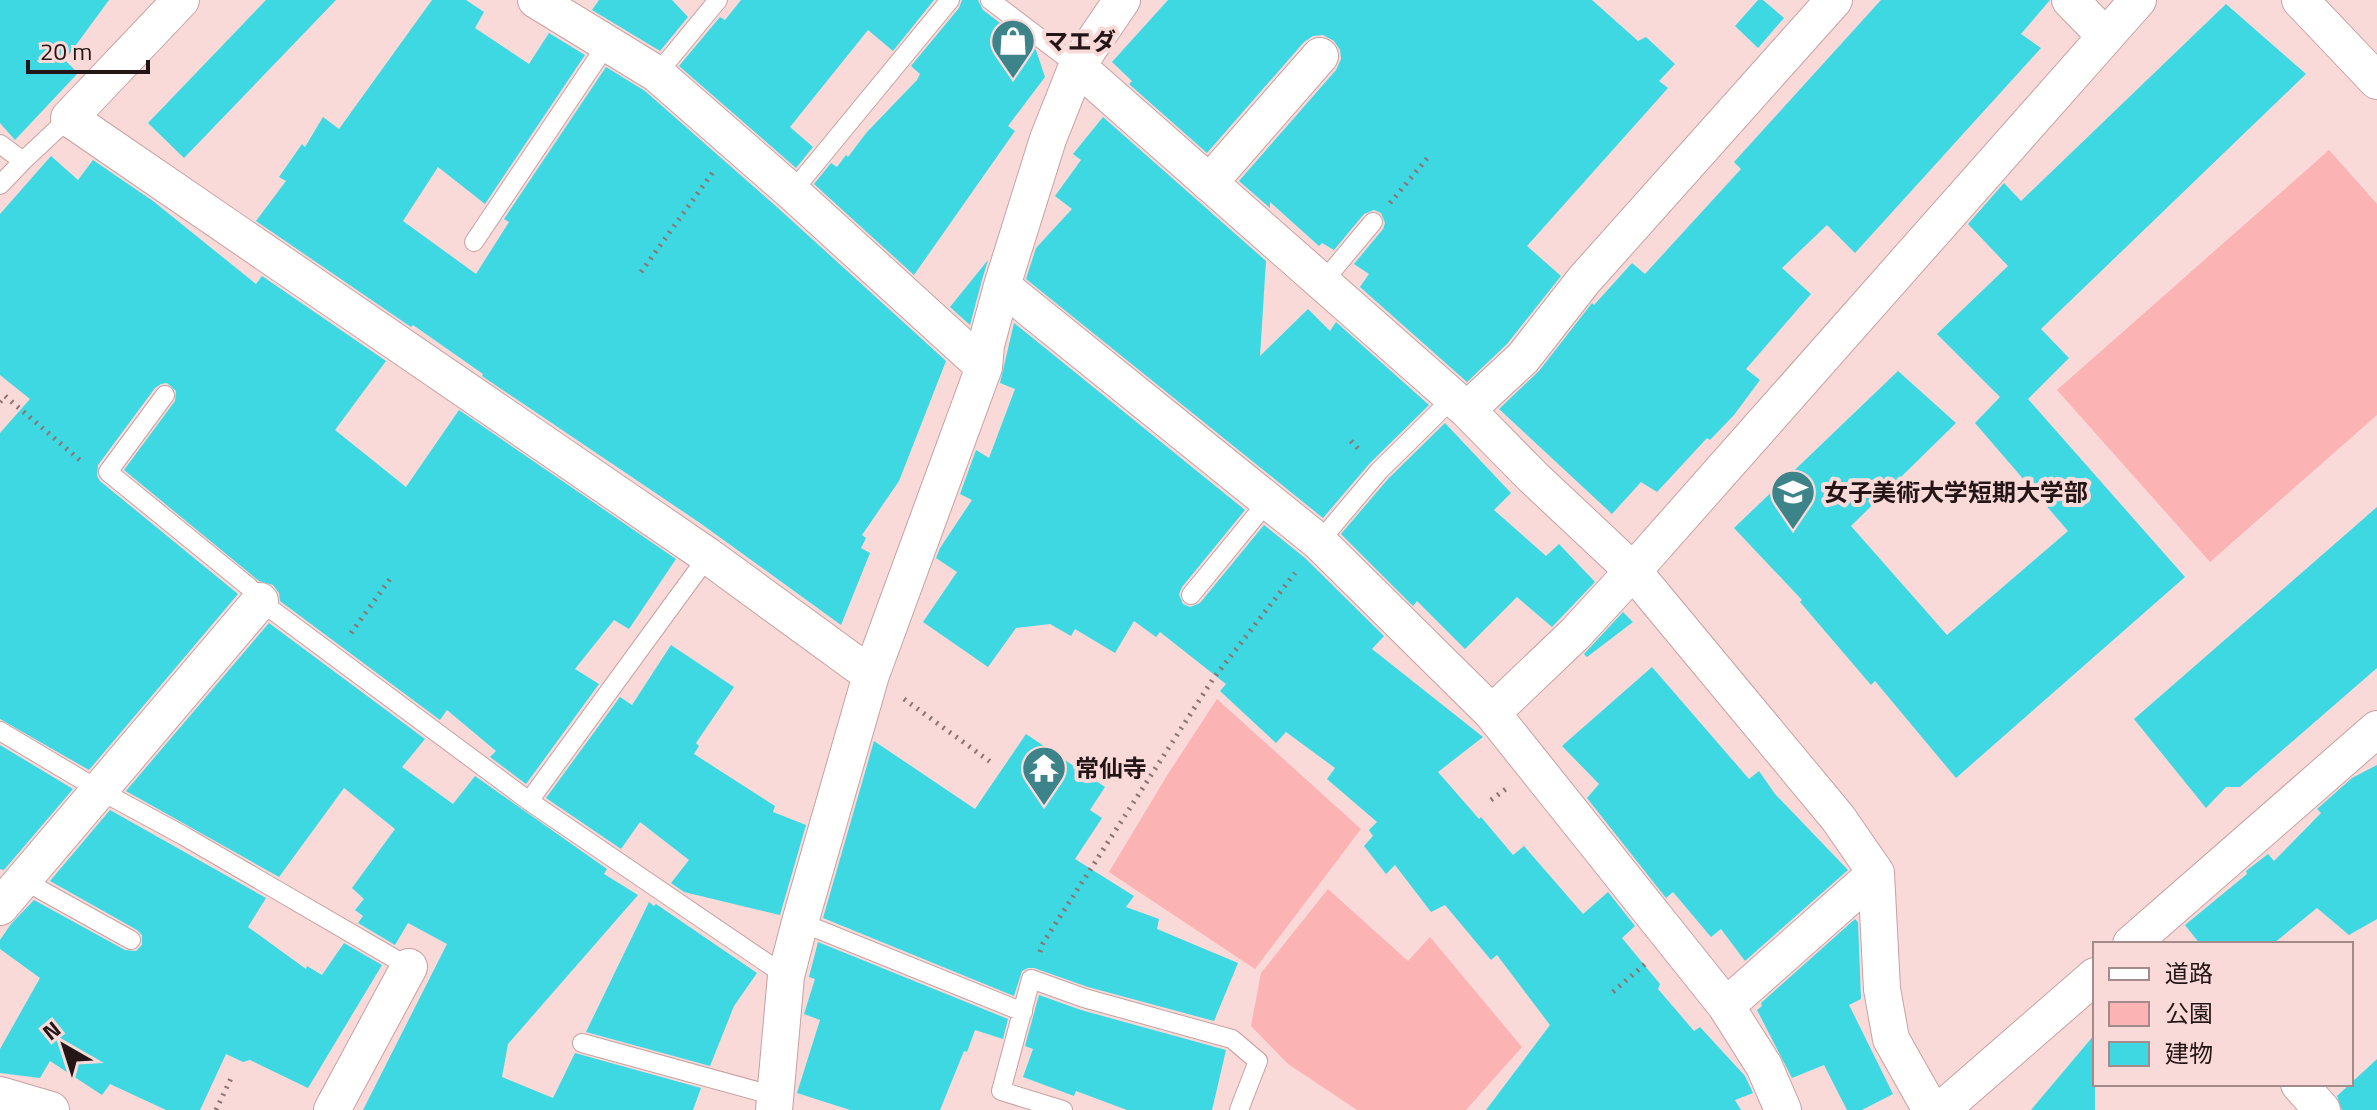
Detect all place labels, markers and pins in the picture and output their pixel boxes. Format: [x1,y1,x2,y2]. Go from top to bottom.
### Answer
shop icon: マエダ [989,17,1037,80]
place label: マエダ [1044,23,1116,59]
school or university icon: 女子美術大学短期大学部 [1769,468,1817,531]
place label: 女子美術大学短期大学部 [1824,474,2088,510]
temple icon: 常仙寺 [1020,744,1068,807]
place label: 常仙寺 [1075,750,1147,786]

